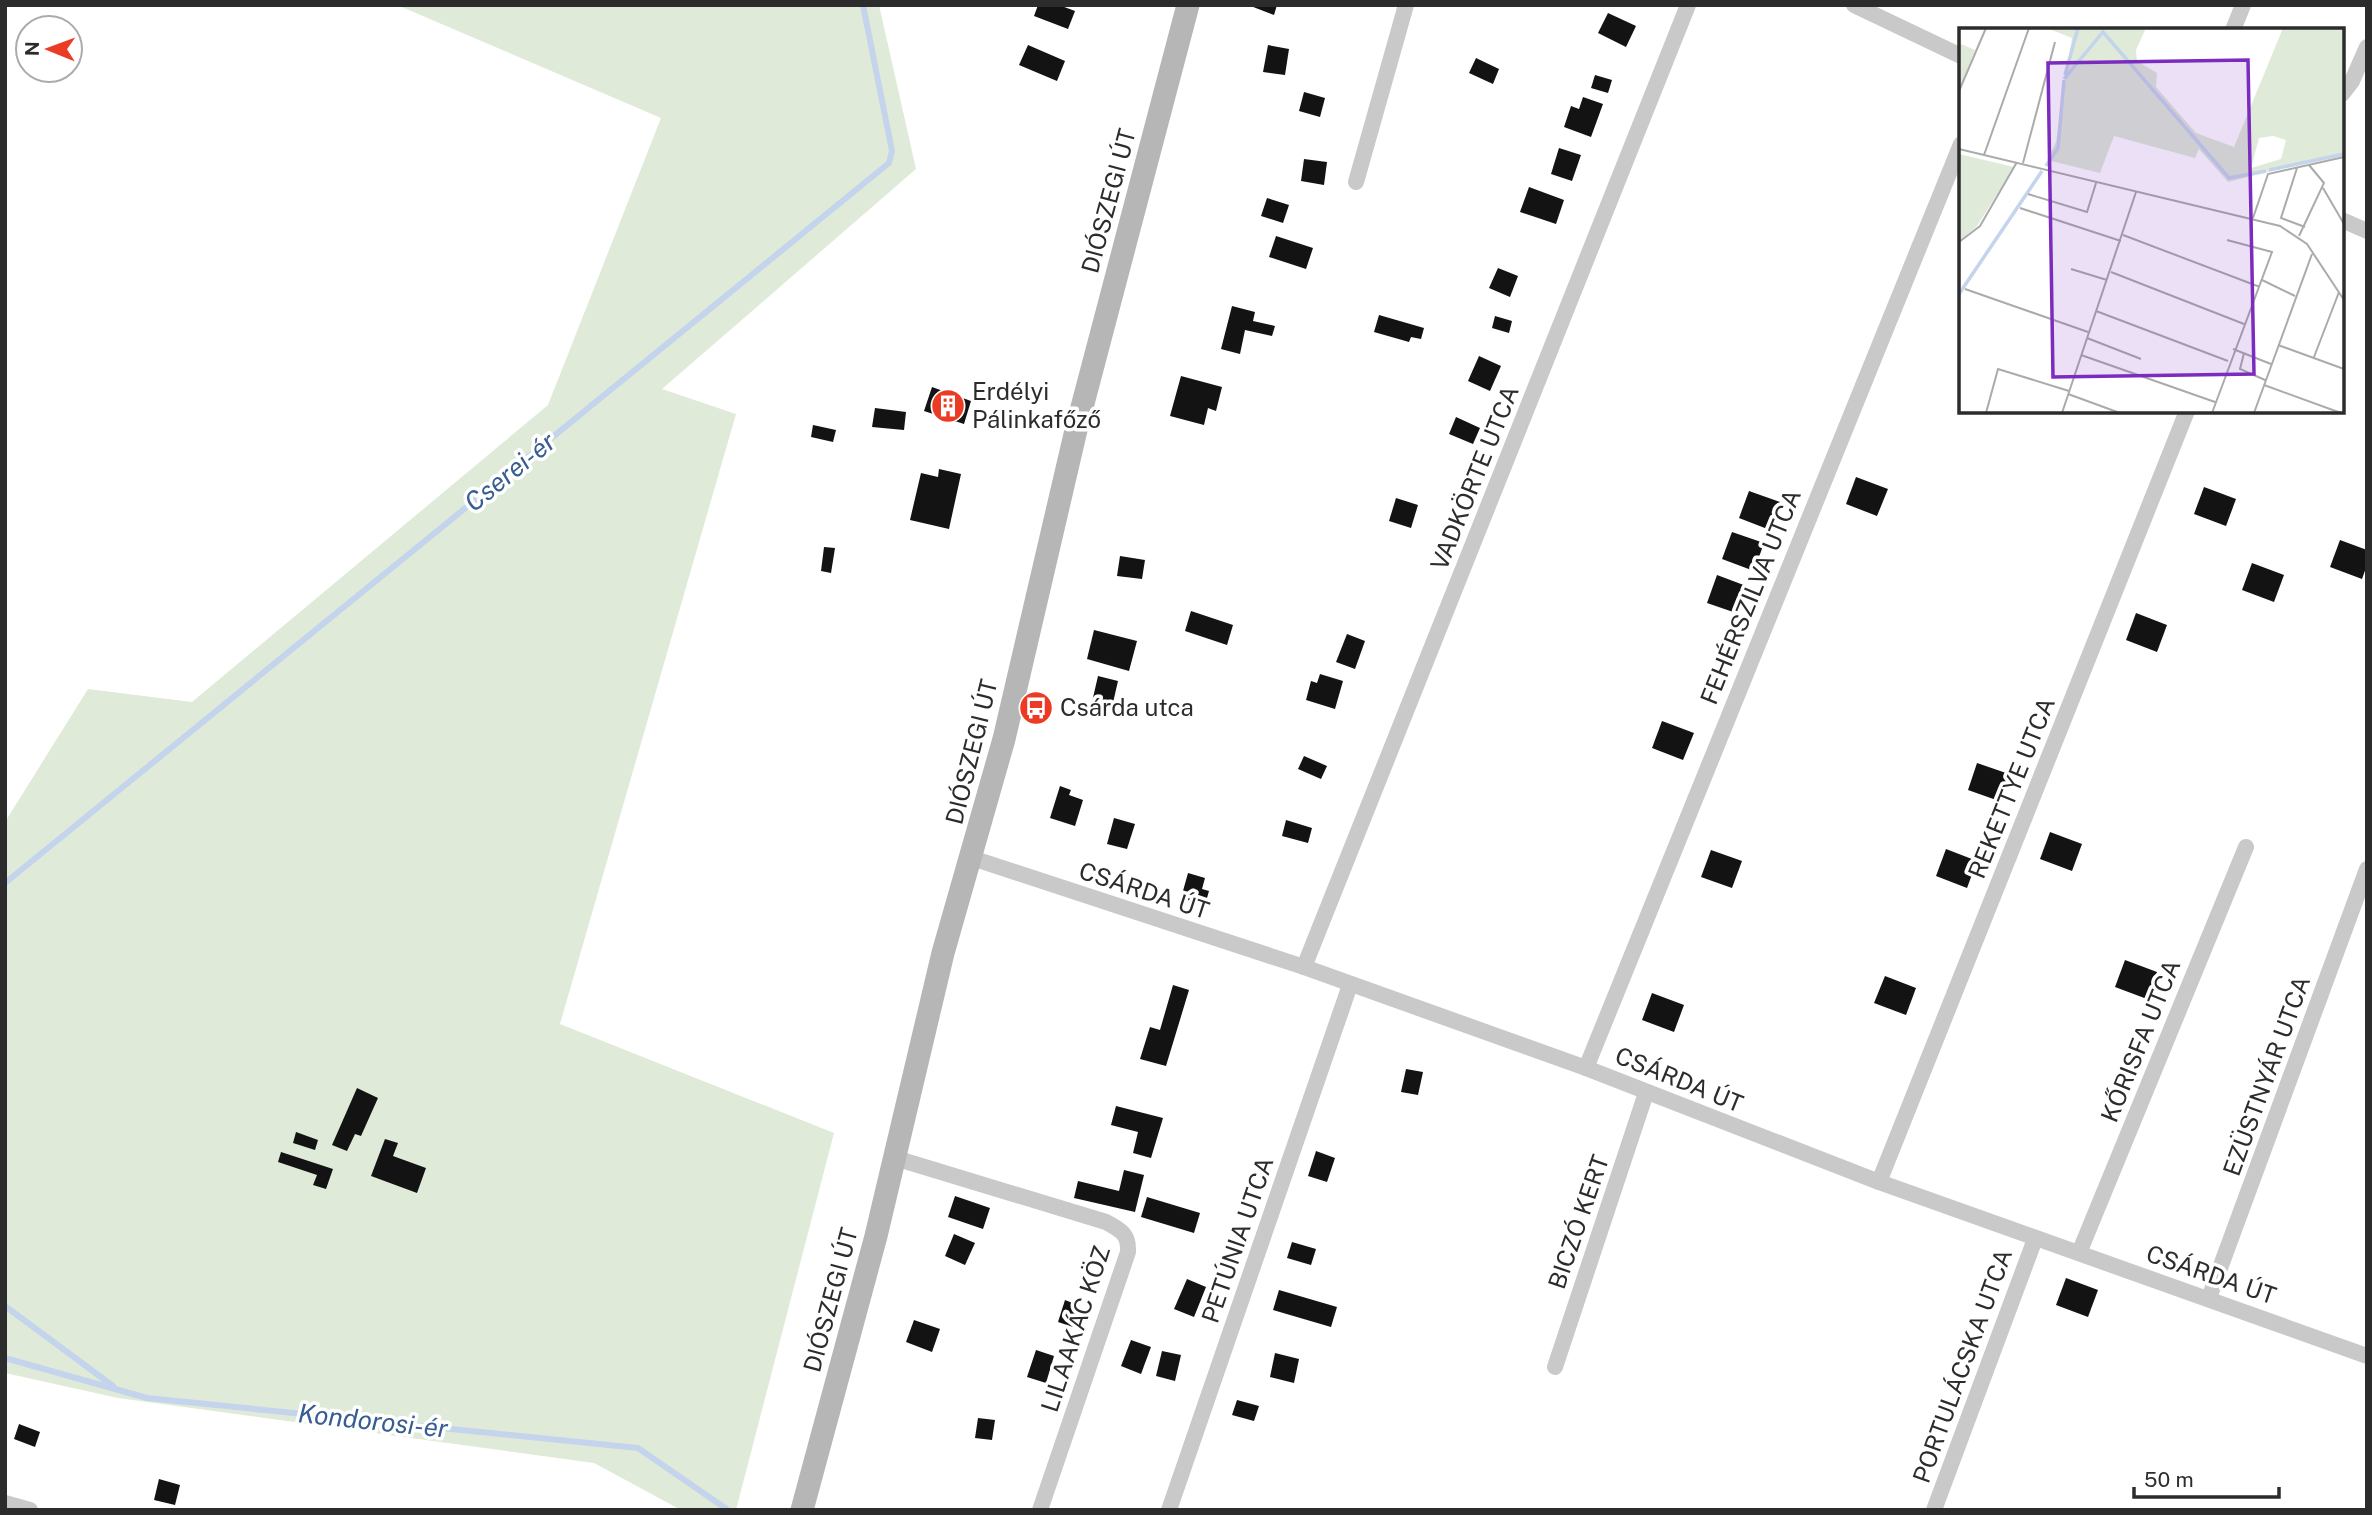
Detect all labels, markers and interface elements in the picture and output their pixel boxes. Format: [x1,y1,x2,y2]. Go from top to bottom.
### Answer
north arrow [14,14,84,84]
inset map [1959,28,2344,413]
text: N [21,41,43,56]
street label: DIÓSZEGI ÚT [1075,125,1141,276]
place label: Erdélyi Pálinkafőző [972,377,1101,433]
street label: VADKÖRTE UTCA [1423,381,1524,574]
building icon: Erdélyi Pálinkafőző [929,387,967,425]
water label: Cserei-ér [458,426,562,518]
street label: FEHÉRSZILVA UTCA [1694,485,1806,708]
street label: DIÓSZEGI ÚT [939,676,1003,827]
bus stop icon: Csárda utca [1017,689,1055,727]
place label: Csárda utca [1060,693,1194,721]
street label: REKETTYE UTCA [1962,693,2060,882]
street label: CSÁRDA ÚT [1076,856,1213,924]
street label: KŐRISFA UTCA [2095,955,2185,1126]
street label: EZÜSTNYÁR UTCA [2216,971,2315,1180]
street label: CSÁRDA ÚT [1611,1041,1747,1117]
street label: BICZÓ KERT [1542,1151,1614,1292]
street label: PETÚNIA UTCA [1196,1153,1279,1326]
street label: DIÓSZEGI ÚT [797,1224,863,1375]
street label: CSÁRDA ÚT [2143,1239,2280,1309]
street label: LILAAKÁC KÖZ [1034,1242,1115,1415]
street label: PORTULÁCSKA UTCA [1907,1245,2017,1486]
water label: Kondorosi-ér [297,1397,450,1444]
scale bar [2134,1456,2279,1500]
text: 50 m [2144,1467,2194,1492]

